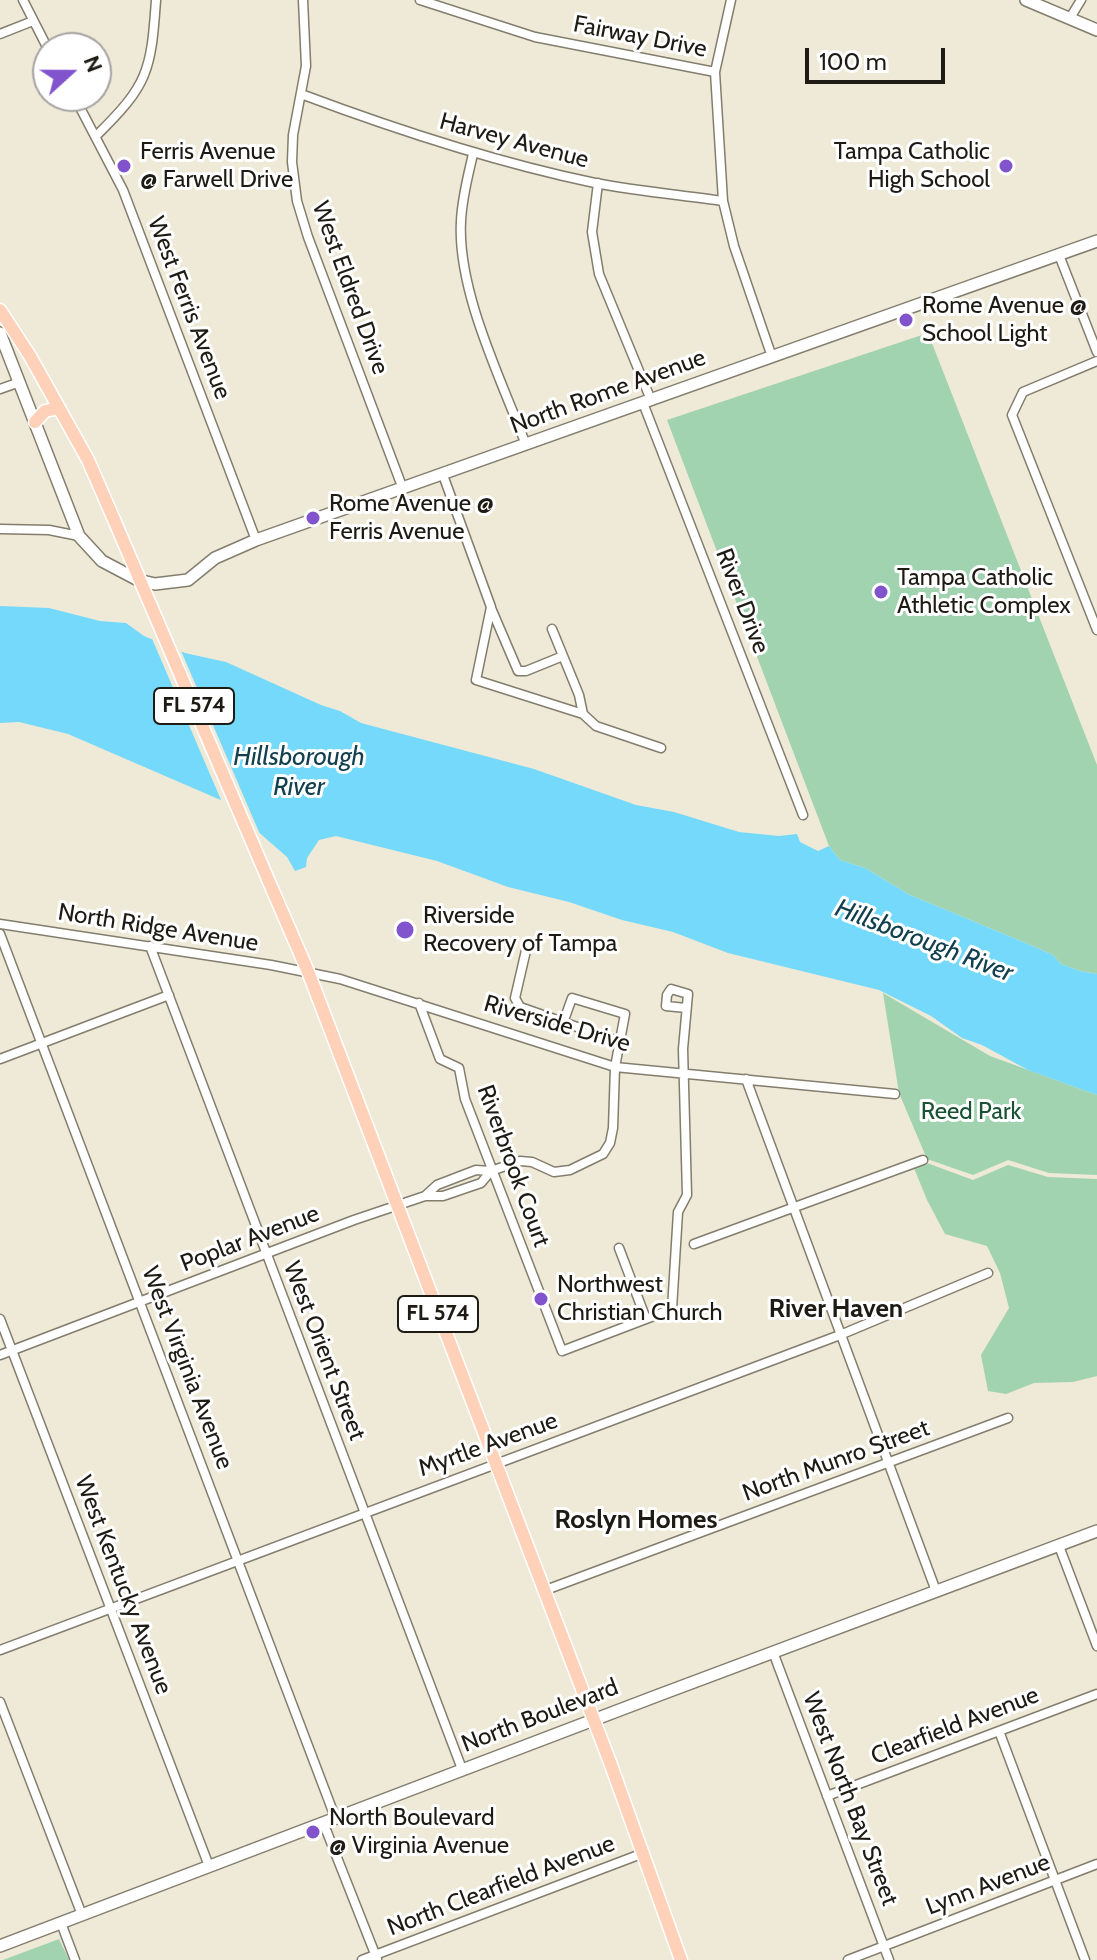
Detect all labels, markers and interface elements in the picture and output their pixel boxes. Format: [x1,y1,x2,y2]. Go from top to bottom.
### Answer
street label: Fairway Drive [571,10,709,64]
north arrow [32,32,112,112]
scale bar [809,32,949,82]
text: 100 m [819,47,887,76]
text: N [78,52,108,76]
street label: Harvey Avenue [436,107,592,175]
place label: Ferris Avenue @ Farwell Drive [140,138,293,194]
place label: Tampa Catholic High School [834,138,990,194]
marker: Ferris Avenue @ Farwell Drive [115,157,133,175]
marker: Tampa Catholic High School [997,157,1015,175]
street label: West Eldred Drive [305,198,395,378]
street label: West Ferris Avenue [141,213,237,403]
place label: Rome Avenue @ School Light [922,292,1087,348]
marker: Rome Avenue @ School Light [897,311,915,329]
street label: North Rome Avenue [506,343,710,441]
place label: Rome Avenue @ Ferris Avenue [329,490,494,546]
marker: Rome Avenue @ Ferris Avenue [304,509,322,527]
street label: River Drive [709,544,775,658]
place label: Tampa Catholic Athletic Complex [897,564,1071,620]
marker: Tampa Catholic Athletic Complex [872,583,890,601]
road number: FL 574 [154,688,234,724]
water label: Hillsborough River [233,741,365,802]
water label: Hillsborough River [831,893,1017,989]
street label: North Ridge Avenue [56,898,260,958]
place label: Riverside Recovery of Tampa [423,902,617,958]
marker: Riverside Recovery of Tampa [394,919,416,941]
street label: Riverside Drive [481,989,633,1059]
street label: Riverbrook Court [470,1081,556,1251]
park label: Reed Park [921,1098,1021,1126]
street label: Poplar Avenue [177,1199,323,1279]
street label: West Orient Street [277,1258,371,1444]
street label: West Virginia Avenue [135,1263,239,1473]
place label: Northwest Christian Church [557,1271,722,1327]
marker: Northwest Christian Church [532,1290,550,1308]
district label: River Haven [769,1293,903,1325]
road number: FL 574 [398,1296,478,1332]
street label: Myrtle Avenue [414,1406,562,1484]
street label: North Munro Street [739,1414,933,1508]
street label: West Kentucky Avenue [68,1472,178,1698]
district label: Roslyn Homes [555,1504,717,1536]
street label: North Boulevard [458,1673,622,1759]
street label: Clearfield Avenue [867,1681,1043,1771]
street label: West North Bay Street [796,1688,904,1910]
place label: North Boulevard @ Virginia Avenue [329,1804,509,1860]
marker: North Boulevard @ Virginia Avenue [304,1823,322,1841]
street label: North Clearfield Avenue [383,1829,619,1943]
street label: Lynn Avenue [922,1848,1054,1922]

